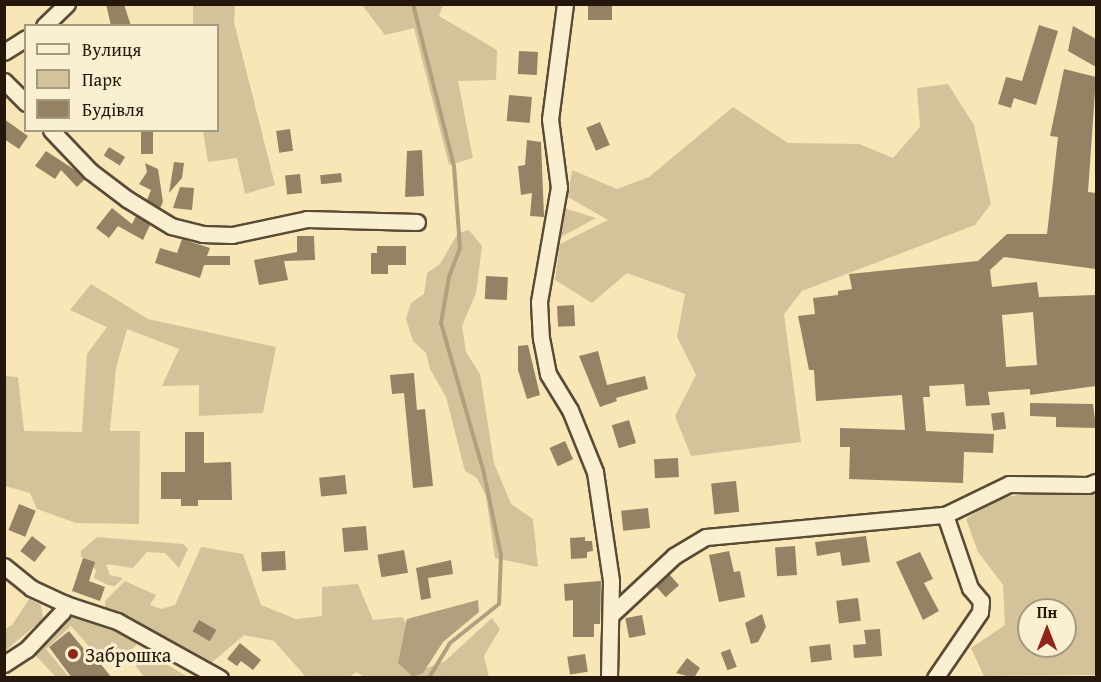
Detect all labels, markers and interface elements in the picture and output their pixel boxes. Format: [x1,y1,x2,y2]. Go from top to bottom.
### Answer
legend [24,24,219,132]
text: Вулиця [82,36,141,63]
text: Парк [82,66,121,93]
text: Будівля [82,96,144,123]
north arrow [1017,598,1077,658]
text: Пн [1037,600,1057,624]
place label: Заброшка [85,642,171,666]
marker: Заброшка [66,647,80,661]

